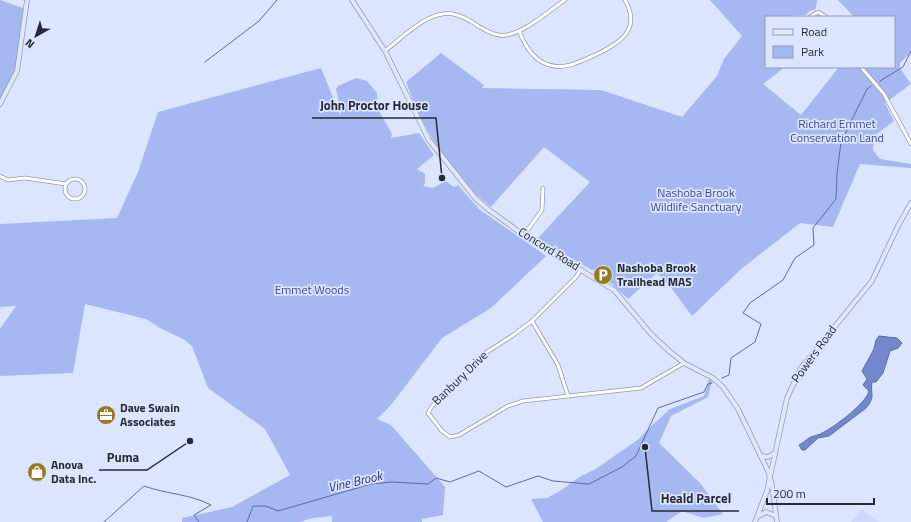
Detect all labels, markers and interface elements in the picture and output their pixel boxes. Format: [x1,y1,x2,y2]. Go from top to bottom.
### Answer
north arrow [16,16,56,56]
legend [765,16,895,68]
text: Road [801,22,827,41]
text: N [22,35,38,52]
text: Park [801,42,824,61]
callout: John Proctor House [312,93,436,118]
text: John Proctor House [320,95,428,115]
park label: Richard Emmet Conservation Land [790,114,884,147]
park label: Nashoba Brook Wildlife Sanctuary [650,183,742,216]
street label: Concord Road [515,222,584,275]
place label: Nashoba Brook Trailhead MAS [617,258,697,291]
parking icon: Nashoba Brook Trailhead MAS [592,264,614,286]
park label: Emmet Woods [275,280,350,299]
street label: Powers Road [786,321,841,386]
street label: Banbury Drive [427,346,492,409]
place label: Dave Swain Associates [120,398,180,431]
office icon: Dave Swain Associates [95,404,117,426]
callout: Puma [99,445,147,470]
text: Puma [107,447,140,467]
place label: Anova Data Inc. [51,455,96,488]
shop icon: Anova Data Inc. [26,461,48,483]
water label: Vine Brook [326,465,386,497]
scale bar [767,480,874,506]
text: 200 m [773,484,806,503]
callout: Heald Parcel [652,486,739,511]
text: Heald Parcel [661,488,731,508]

